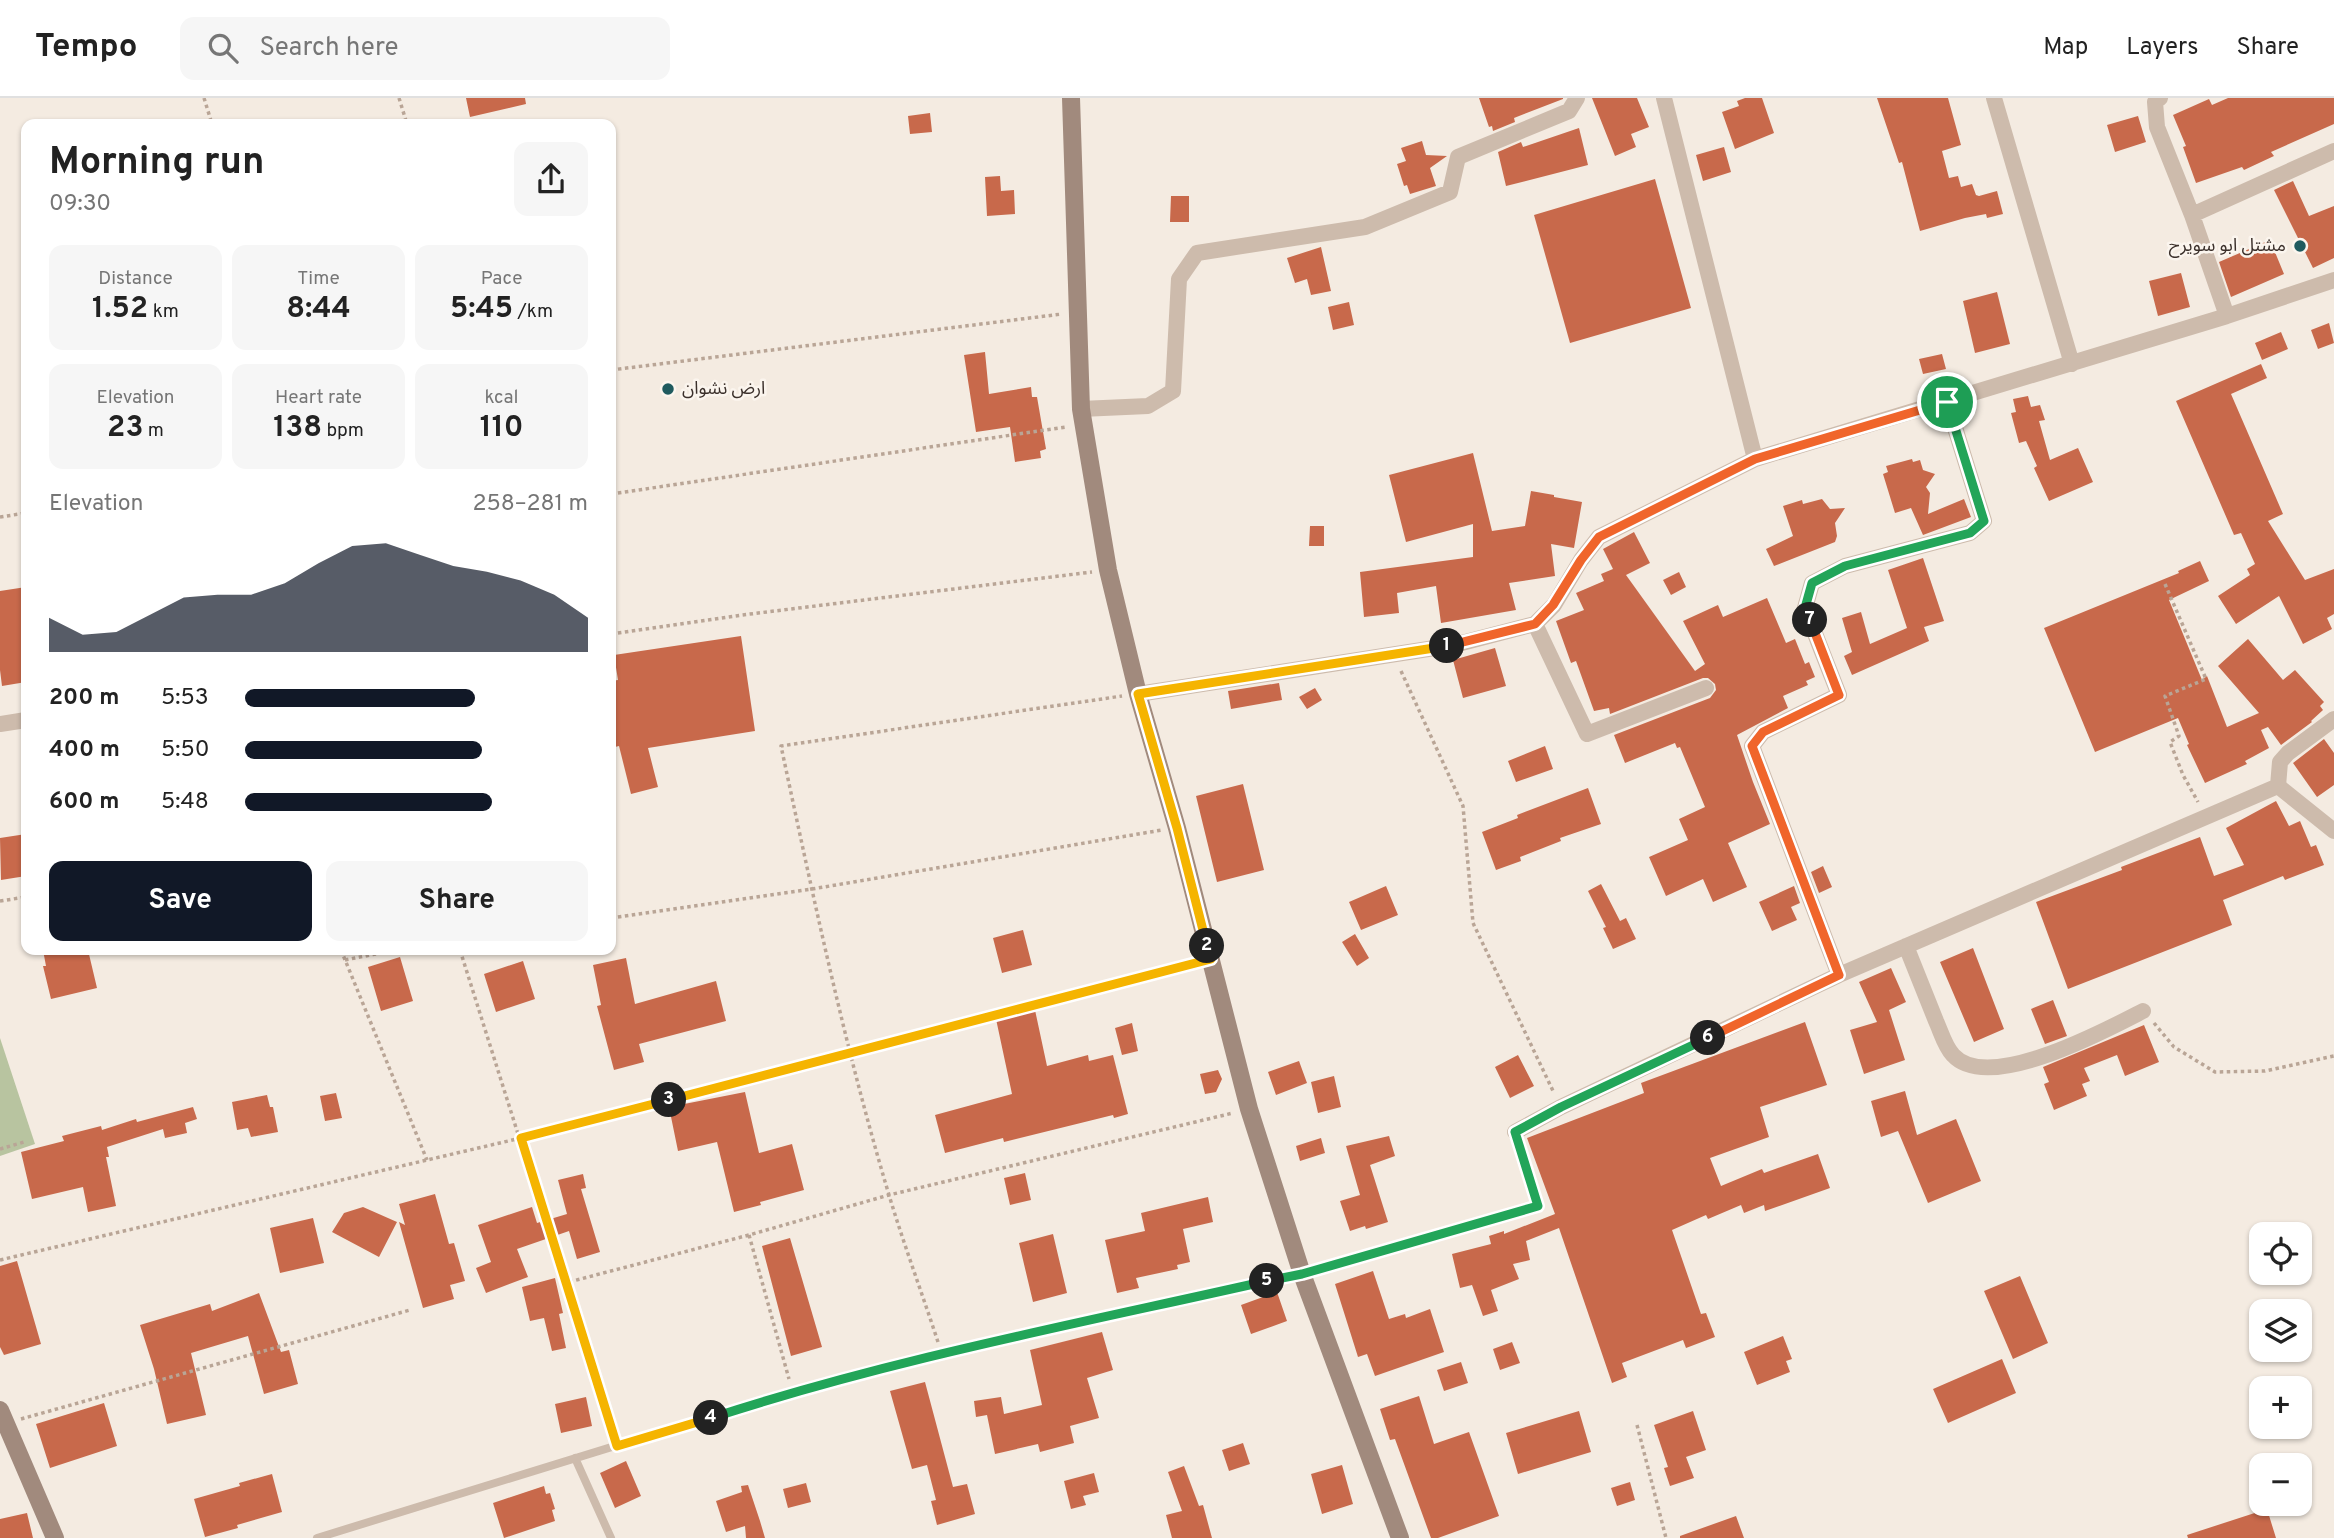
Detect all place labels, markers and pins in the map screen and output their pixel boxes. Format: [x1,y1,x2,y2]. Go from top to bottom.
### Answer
place label: مشتل ابو سويرح [2169,235,2286,258]
marker: مشتل ابو سويرح [2292,238,2308,254]
pin [1917,372,1977,432]
place label: ارض نشوان [682,378,765,401]
marker: ارض نشوان [660,381,676,397]
pin: 7 [1792,602,1828,638]
pin: 1 [1430,628,1464,664]
pin: 2 [1190,928,1224,964]
pin: 6 [1690,1020,1726,1056]
pin: 3 [652,1082,686,1118]
pin: 5 [1250,1264,1284,1298]
pin: 4 [694,1400,728,1436]

